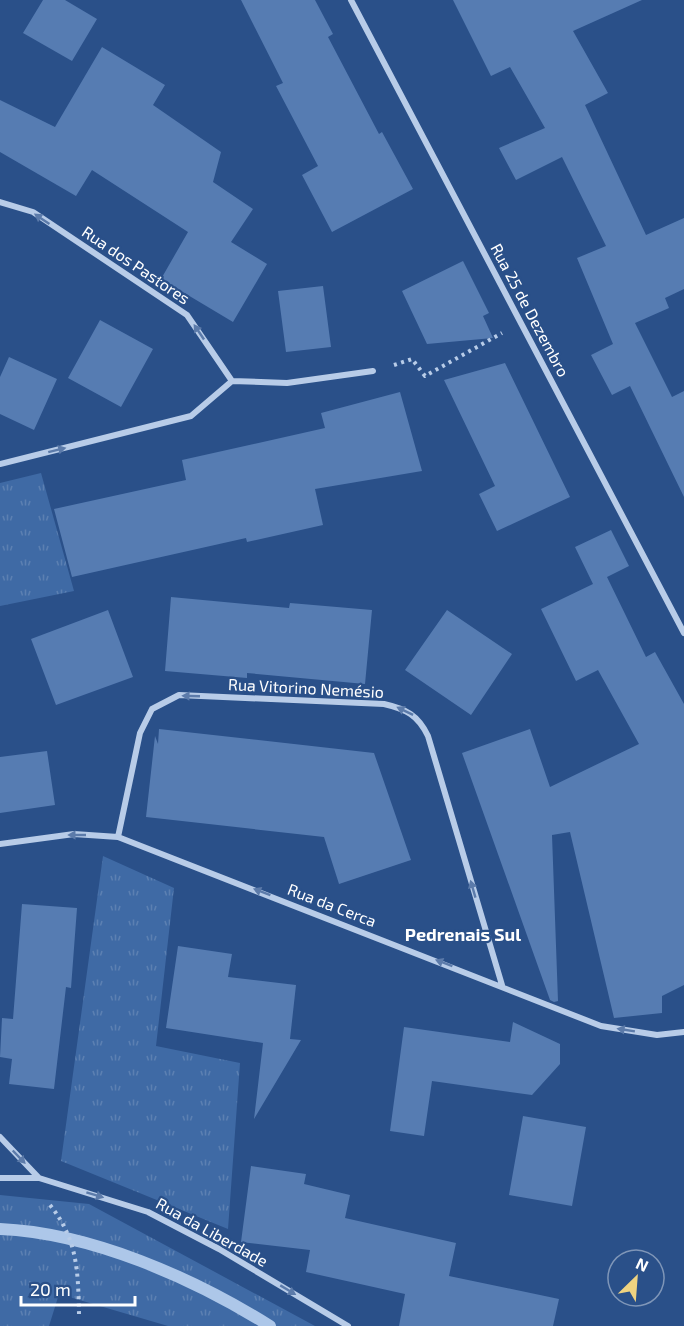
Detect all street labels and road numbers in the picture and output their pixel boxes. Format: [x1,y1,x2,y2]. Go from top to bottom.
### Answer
street label: Rua dos Pastores [79,222,194,308]
street label: Rua 25 de Dezembro [487,240,574,380]
street label: Rua Vitorino Nemésio [228,674,384,701]
street label: Rua da Cerca [285,879,379,930]
street label: Rua da Liberdade [153,1193,271,1270]

